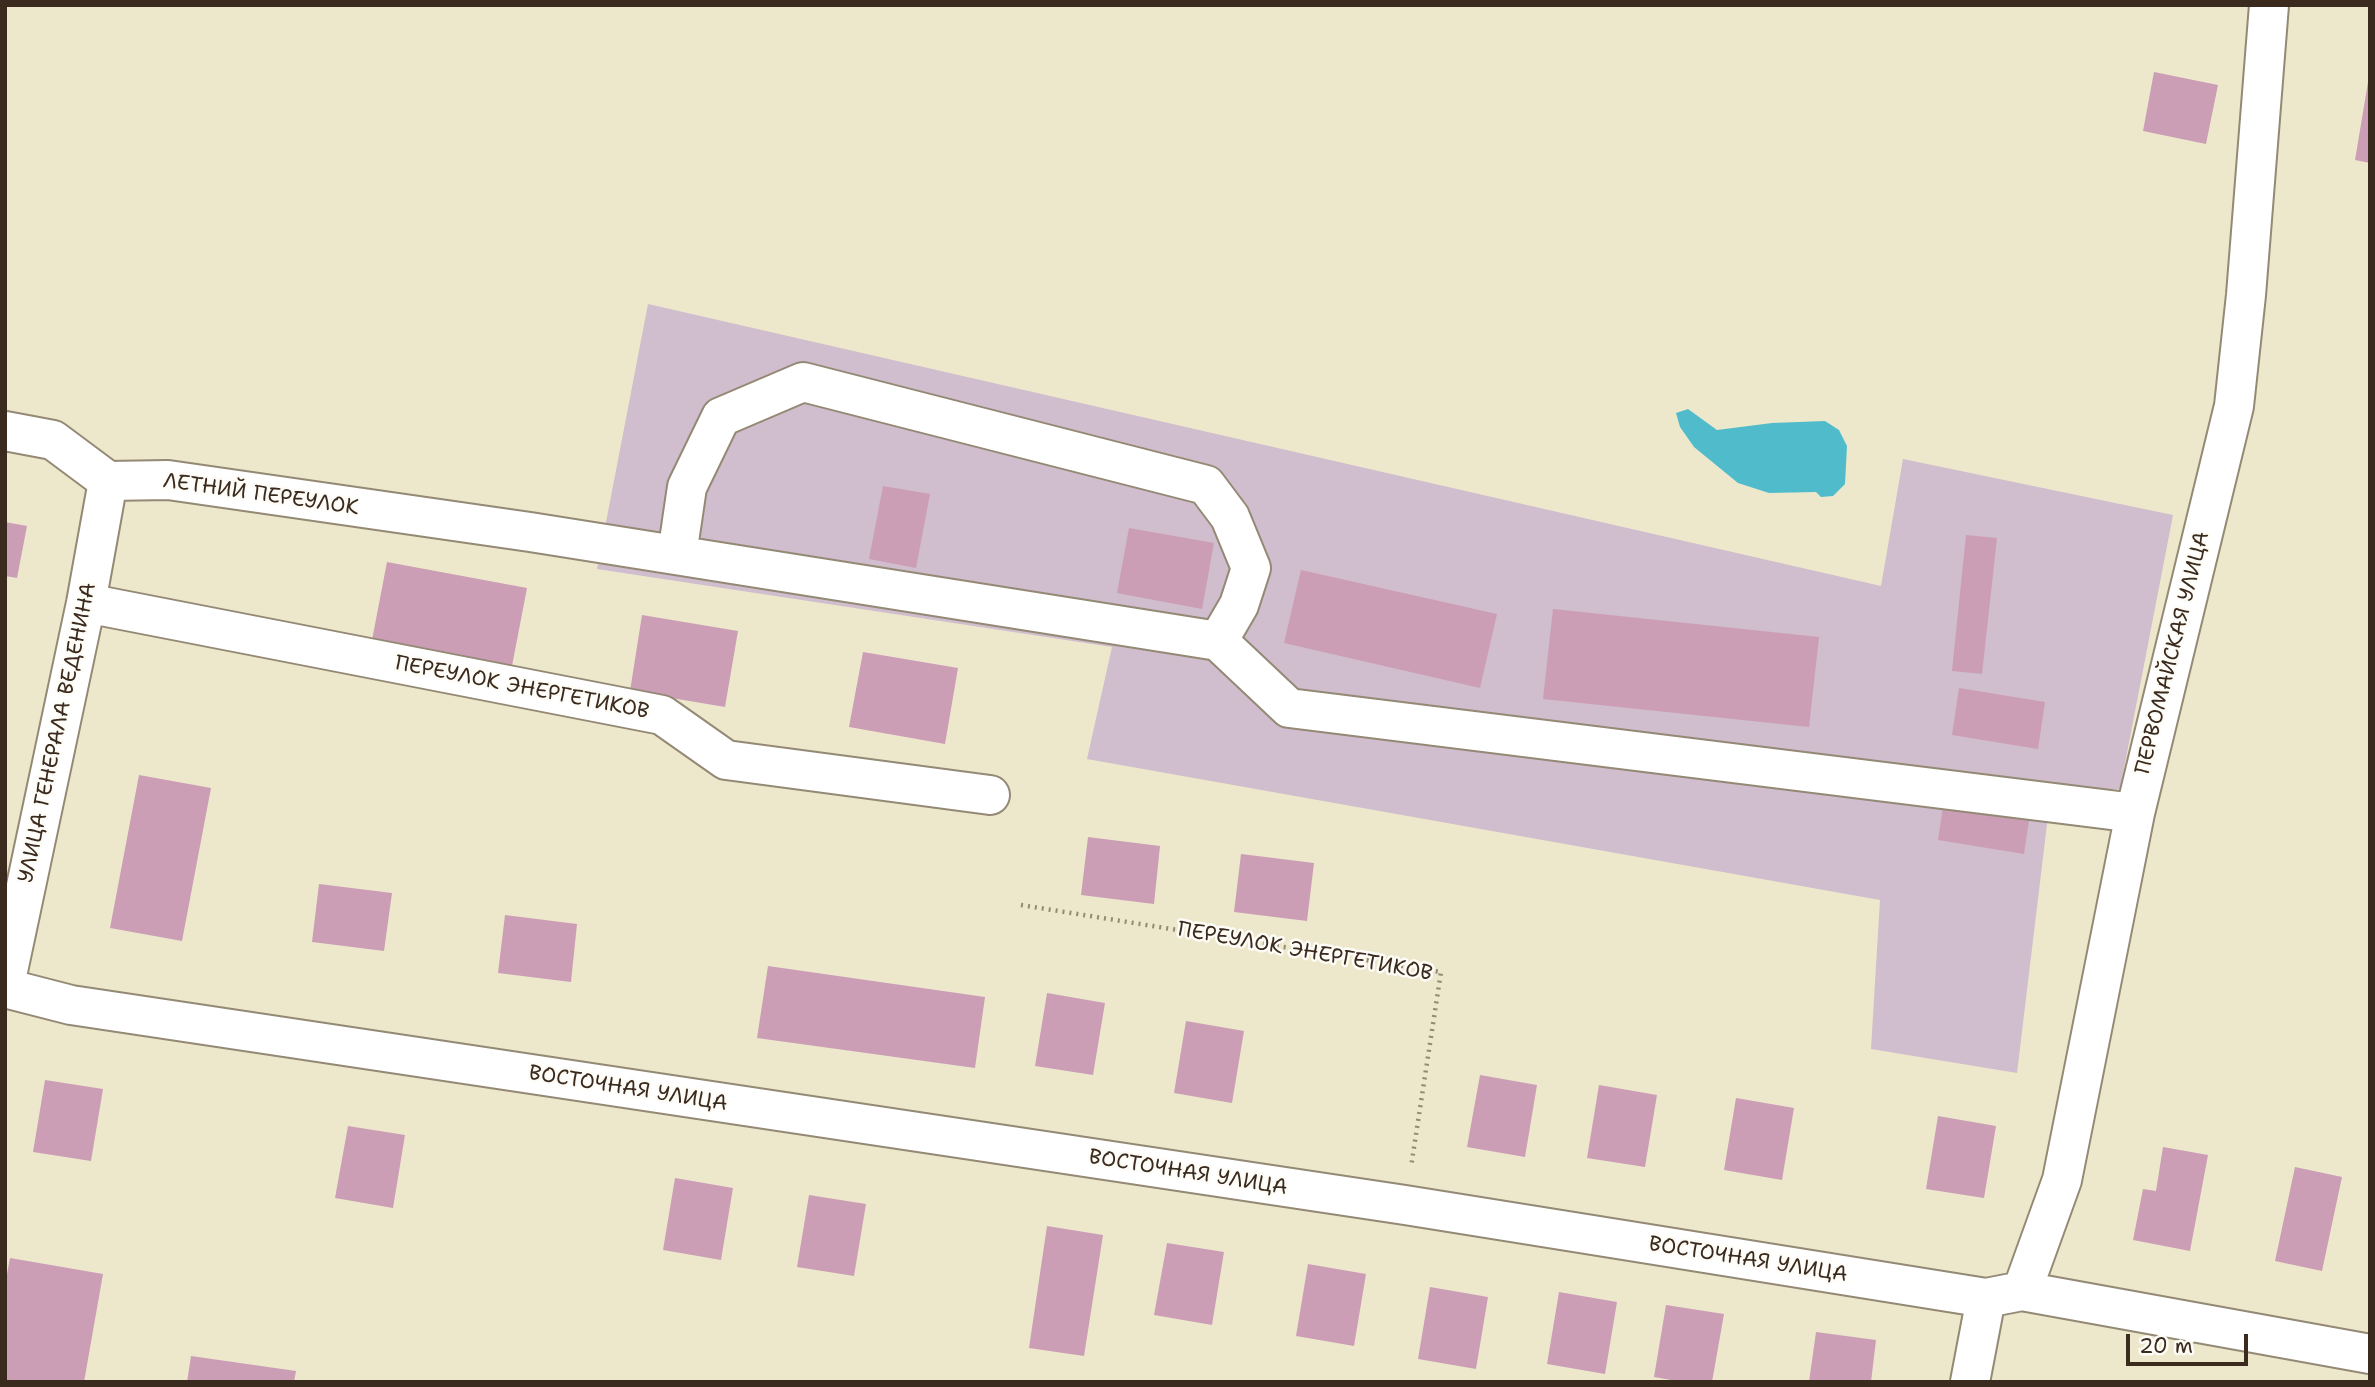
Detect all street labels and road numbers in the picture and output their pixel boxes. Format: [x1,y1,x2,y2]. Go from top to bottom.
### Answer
street label: ЛЕТНИЙ ПЕРЕУЛОК [161,469,361,521]
street label: ПЕРВОМАЙСКАЯ УЛИЦА [2131,529,2215,777]
street label: УЛИЦА ГЕНЕРАЛА ВЕДЕНИНА [14,581,102,885]
street label: ПЕРЕУЛОК ЭНЕРГЕТИКОВ [393,651,651,725]
street label: ПЕРЕУЛОК ЭНЕРГЕТИКОВ [1176,917,1434,987]
street label: ВОСТОЧНАЯ УЛИЦА [527,1061,729,1117]
street label: ВОСТОЧНАЯ УЛИЦА [1087,1145,1289,1201]
street label: ВОСТОЧНАЯ УЛИЦА [1647,1232,1849,1288]

